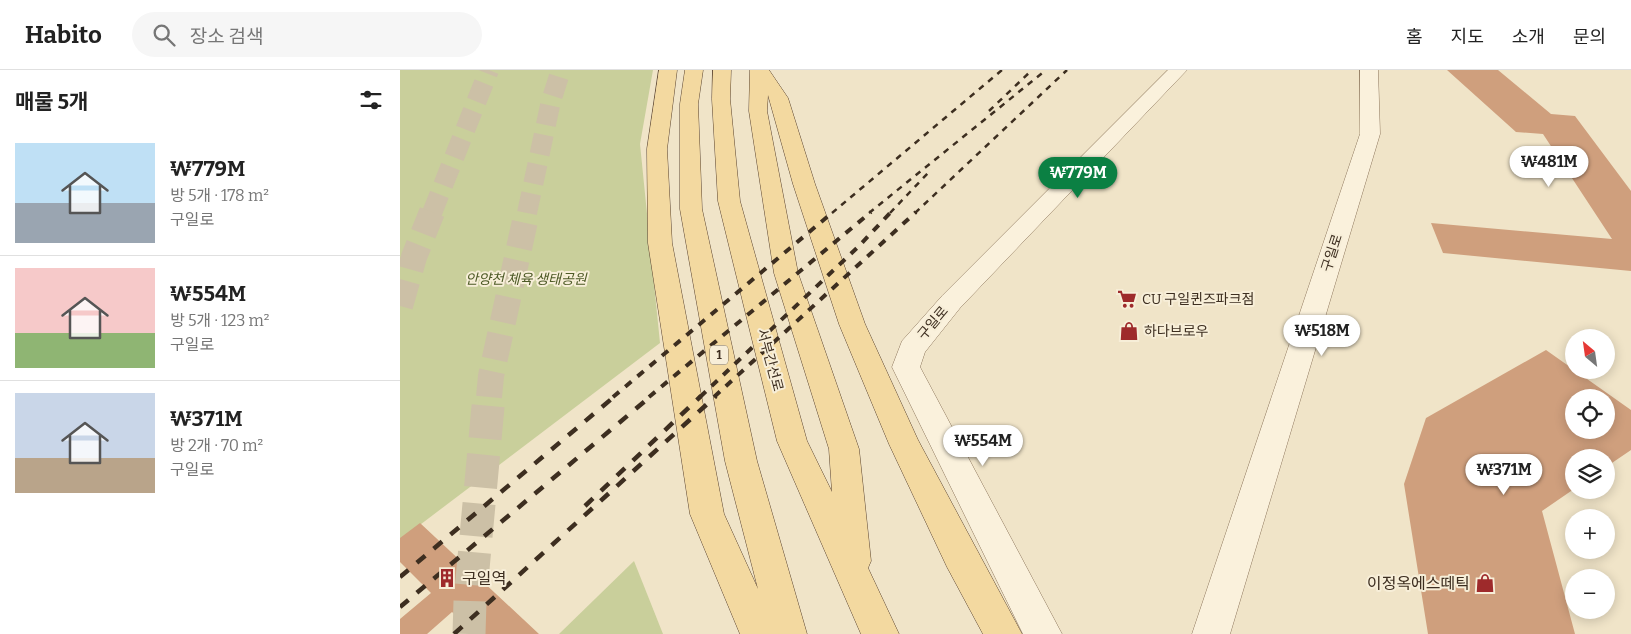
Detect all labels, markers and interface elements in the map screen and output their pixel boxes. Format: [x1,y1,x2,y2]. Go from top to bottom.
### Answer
search box [132,12,482,57]
text: Habito [25,21,102,49]
icon: search [150,21,178,49]
text: 장소 검색 [190,25,263,48]
text: 홈 [1406,26,1423,48]
text: 지도 [1451,26,1484,48]
text: 소개 [1512,26,1545,48]
text: 문의 [1573,26,1606,48]
icon: filters [357,86,385,114]
text: 매물 5개 [15,89,88,115]
pin: ₩481M [1514,146,1584,188]
text: ₩481M [1520,152,1578,171]
text: ₩779M [170,156,245,182]
pin: ₩779M [1043,156,1113,199]
icon: home [55,163,115,223]
text: ₩779M [1049,163,1107,182]
text: 방 5개 · 178 m² [170,186,269,205]
text: 구일로 [170,210,214,229]
street label: 구일로 [1318,232,1346,274]
park label: 안양천 체육 생태공원 [465,271,588,288]
text: ₩554M [170,281,246,307]
icon: home [55,288,115,348]
supermarket icon: CU 구일퀸즈파크점 [1116,288,1138,310]
place label: CU 구일퀸즈파크점 [1142,291,1255,308]
street label: 구일로 [914,303,952,343]
text: 방 5개 · 123 m² [170,311,269,330]
pin: ₩518M [1287,314,1357,357]
shop icon: 하다브로우 [1118,320,1140,342]
text: ₩518M [1294,321,1350,340]
place label: 하다브로우 [1144,323,1209,340]
street label: 서부간선로 [753,327,787,393]
north arrow [1565,329,1615,379]
map controls [1565,329,1615,619]
text: 구일로 [170,335,214,354]
road number: 1 [710,346,728,364]
button: locate [1565,389,1615,439]
text: ₩371M [170,406,243,432]
icon: home [55,413,115,473]
pin: ₩554M [948,424,1018,467]
text: ₩554M [954,431,1012,450]
text: 방 2개 · 70 m² [170,436,263,455]
button: layers [1565,449,1615,499]
pin: ₩371M [1469,454,1539,496]
text: 구일로 [170,460,214,479]
text: ₩371M [1476,460,1532,479]
button: + [1565,509,1615,559]
building icon: 구일역 [436,567,458,589]
place label: 구일역 [462,569,506,588]
button: − [1565,569,1615,619]
shop icon: 이정옥에스떼틱 [1474,572,1496,594]
place label: 이정옥에스떼틱 [1367,574,1470,593]

